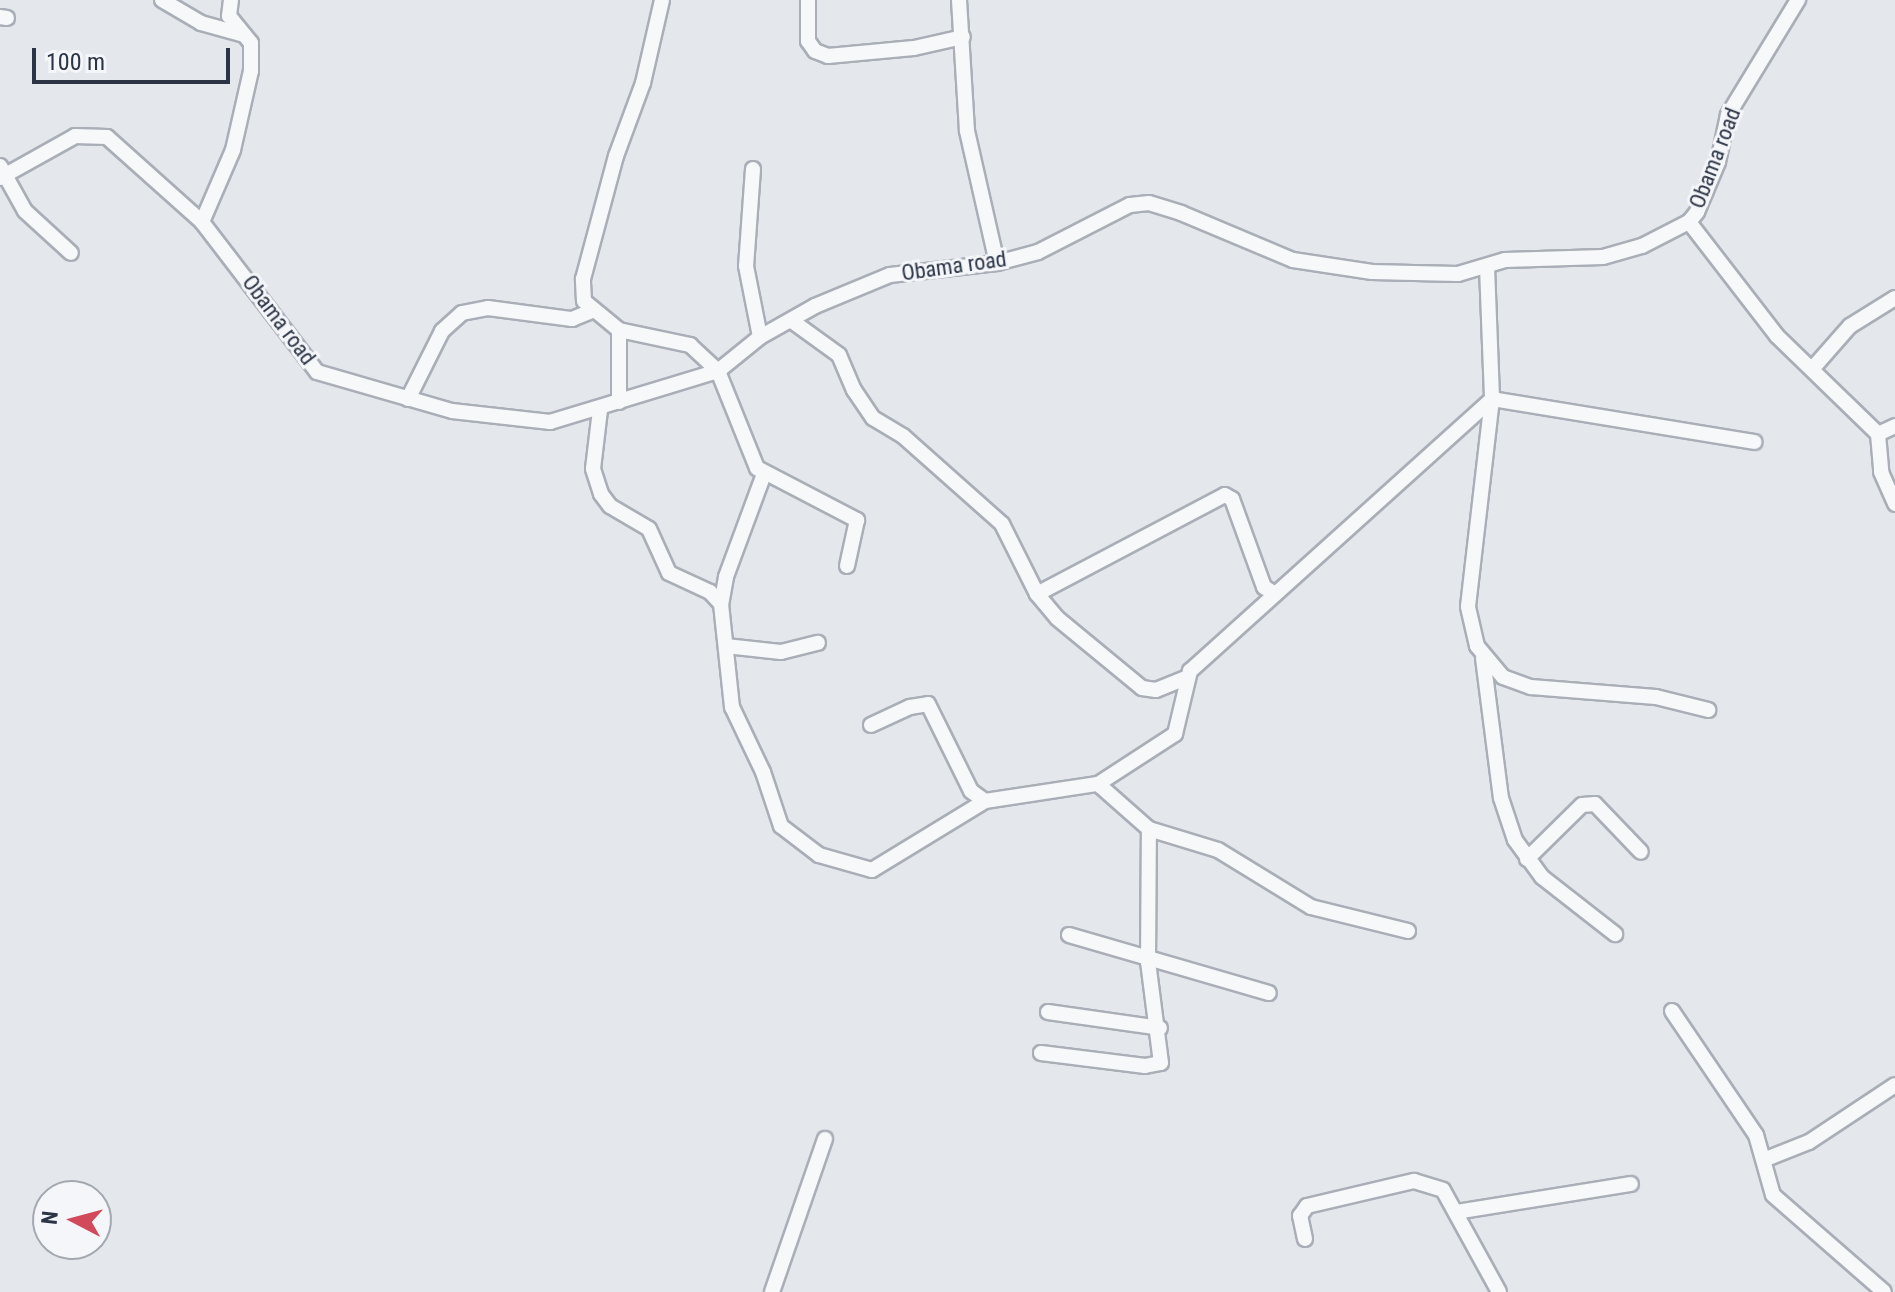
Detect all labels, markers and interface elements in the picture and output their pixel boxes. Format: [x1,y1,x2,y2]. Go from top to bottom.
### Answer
scale bar [36,32,234,82]
text: 100 m [46,48,105,76]
street label: Obama road [1684,104,1746,212]
street label: Obama road [900,246,1008,286]
street label: Obama road [237,270,321,370]
north arrow [32,1180,112,1260]
text: N [36,1210,63,1226]

